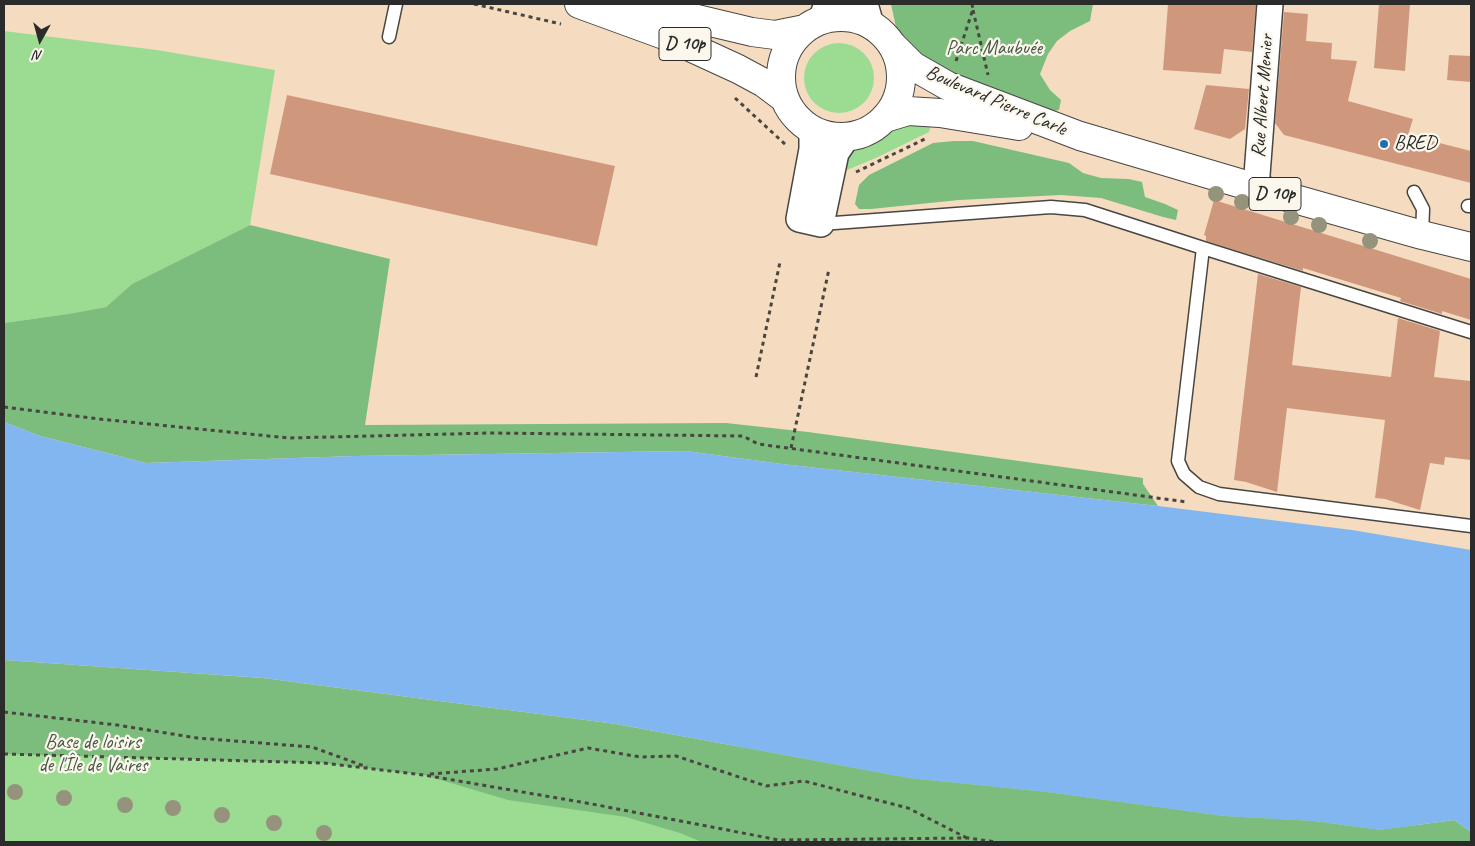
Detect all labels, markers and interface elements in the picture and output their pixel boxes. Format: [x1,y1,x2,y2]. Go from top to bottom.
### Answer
north arrow [15,15,65,65]
road number: D 10p [659,28,711,61]
street label: Rue Albert Menier [1247,34,1279,158]
park label: Parc Maubuée [946,37,1042,61]
text: N [33,46,43,64]
street label: Boulevard Pierre Carle [922,61,1070,141]
place label: BRED [1394,132,1436,156]
marker: BRED [1378,138,1390,150]
road number: D 10p [1249,178,1301,210]
park label: Base de loisirs de l'Île de Vaires [39,731,147,778]

